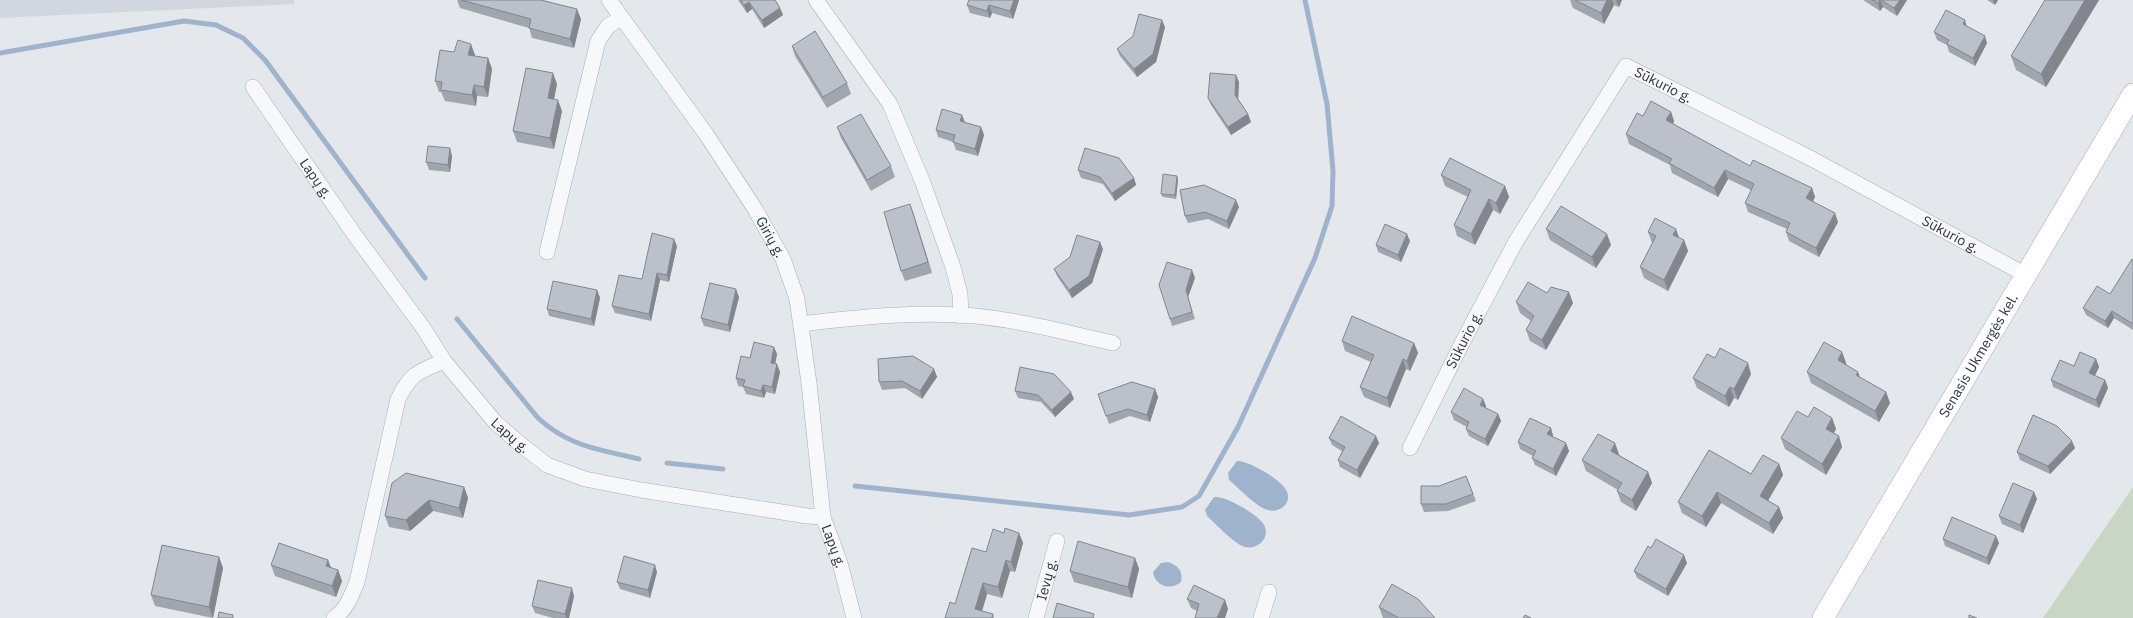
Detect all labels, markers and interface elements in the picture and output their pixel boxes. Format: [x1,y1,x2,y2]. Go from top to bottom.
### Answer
street label: Sūkurio g. [1631,63,1695,107]
street label: Lapų g. [296,155,336,202]
street label: Sūkurio g. [1919,211,1982,257]
street label: Girių g. [752,213,789,261]
street label: Senasis Ukmergės kel. [1935,290,2022,421]
street label: Sūkurio g. [1442,308,1486,372]
street label: Lapų g. [487,414,533,457]
street label: Lapų g. [818,522,850,570]
street label: Ievų g. [1032,556,1061,602]

